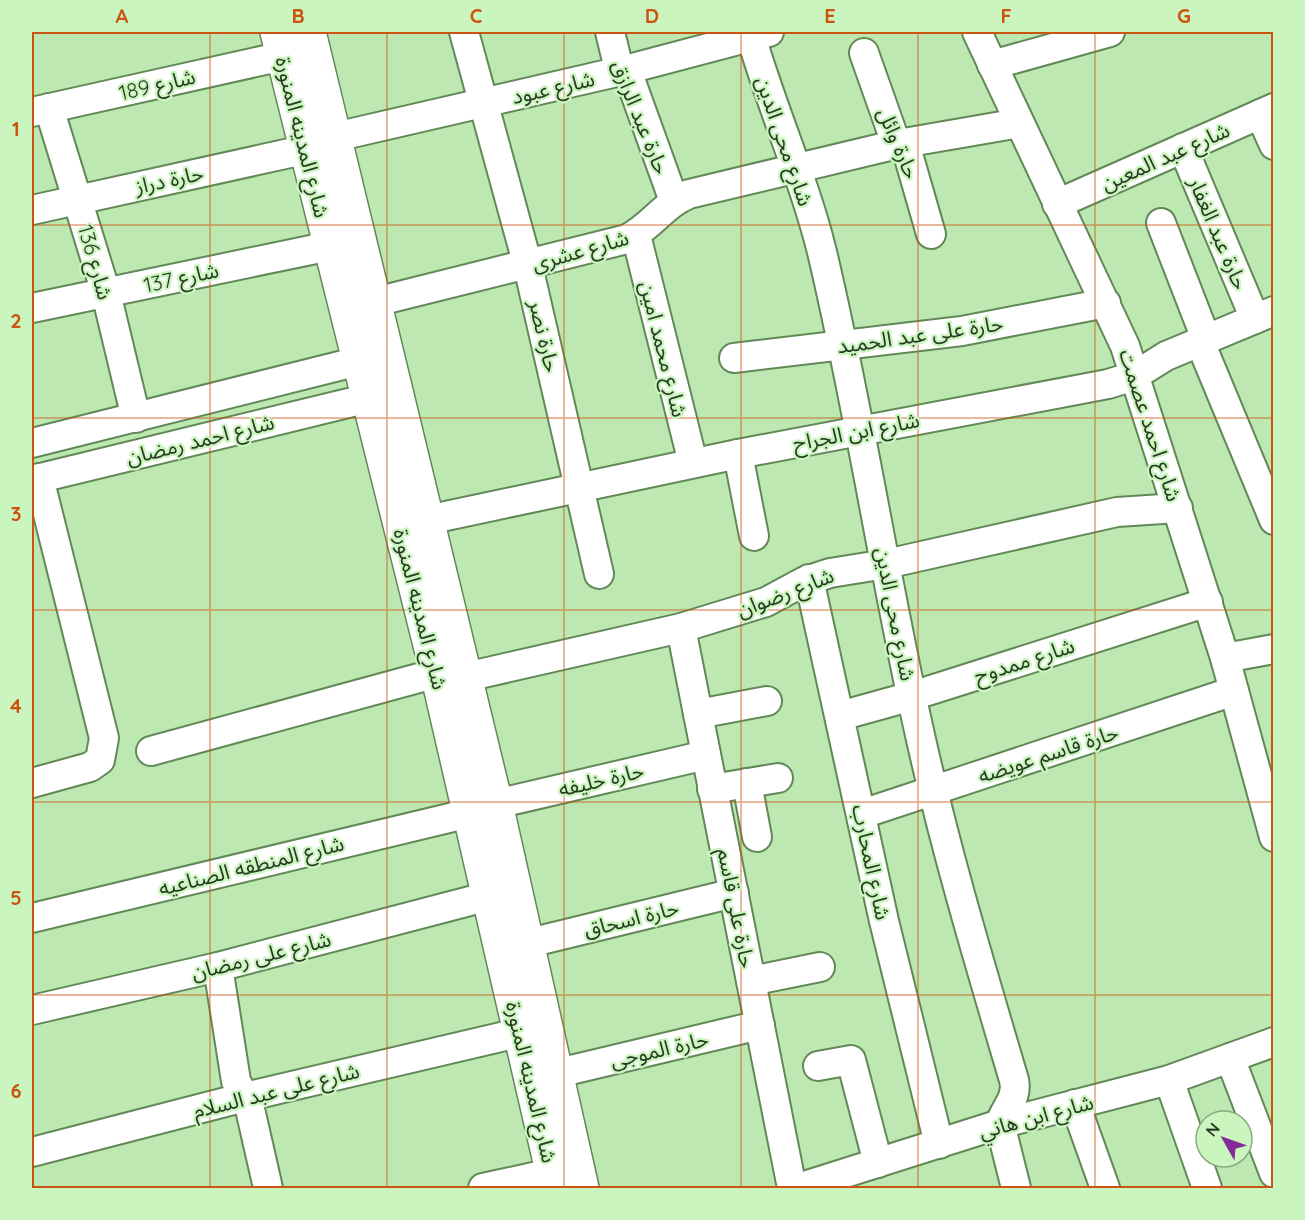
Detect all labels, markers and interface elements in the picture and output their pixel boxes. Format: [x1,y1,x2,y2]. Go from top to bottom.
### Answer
text: A [116,3,129,28]
text: B [291,3,305,28]
text: C [470,3,483,28]
text: D [645,3,659,28]
text: E [824,3,836,28]
text: F [1000,3,1012,28]
text: G [1177,3,1191,28]
street label: شارع المدينه المنورة [268,54,336,221]
street label: حارة عبد الرازق [606,56,676,178]
street label: شارع 189 [116,63,198,108]
street label: شارع عبود [509,65,598,112]
street label: شارع محى الدين [748,73,819,210]
street label: حارة وائل [872,103,926,183]
text: 1 [12,116,20,141]
street label: شارع عبد المعين [1097,116,1235,199]
street label: حارة دراز [131,159,206,199]
street label: حارة عبد الغفار [1183,172,1254,293]
street label: شارع 136 [70,222,119,303]
street label: شارع عشرى [529,224,632,279]
street label: شارع 137 [141,256,222,301]
street label: شارع محمد امين [632,278,693,420]
street label: حارة نصر [524,296,566,375]
text: 2 [10,308,22,333]
street label: حارة على عبد الحميد [835,309,1005,359]
street label: شارع احمد عصمت [1111,346,1188,505]
street label: شارع ابن الجراح [790,406,922,459]
street label: شارع احمد رمضان [123,408,277,473]
text: 3 [11,501,21,526]
street label: شارع المدينه المنورة [386,526,454,693]
street label: شارع محى الدين [867,545,922,684]
street label: شارع رضوان [733,562,838,625]
street label: شارع ممدوح [971,632,1078,691]
text: 4 [10,693,22,718]
street label: حارة قاسم عويضه [975,718,1122,791]
street label: حارة خليفه [556,757,646,801]
street label: شارع المحارب [844,802,897,923]
street label: شارع المنطقه الصناعيه [156,829,347,904]
street label: حارة على قاسم [710,846,761,971]
text: 5 [10,885,22,910]
street label: حارة اسحاق [581,894,681,942]
street label: شارع على رمضان [188,925,334,988]
street label: شارع المدينه المنورة [498,999,563,1166]
street label: حارة الموجى [607,1025,711,1073]
street label: شارع على عبد السلام [190,1057,363,1127]
text: 6 [10,1078,22,1103]
street label: شارع ابن هاني [976,1088,1097,1148]
north arrow [1194,1109,1254,1169]
text: N [1201,1118,1224,1140]

